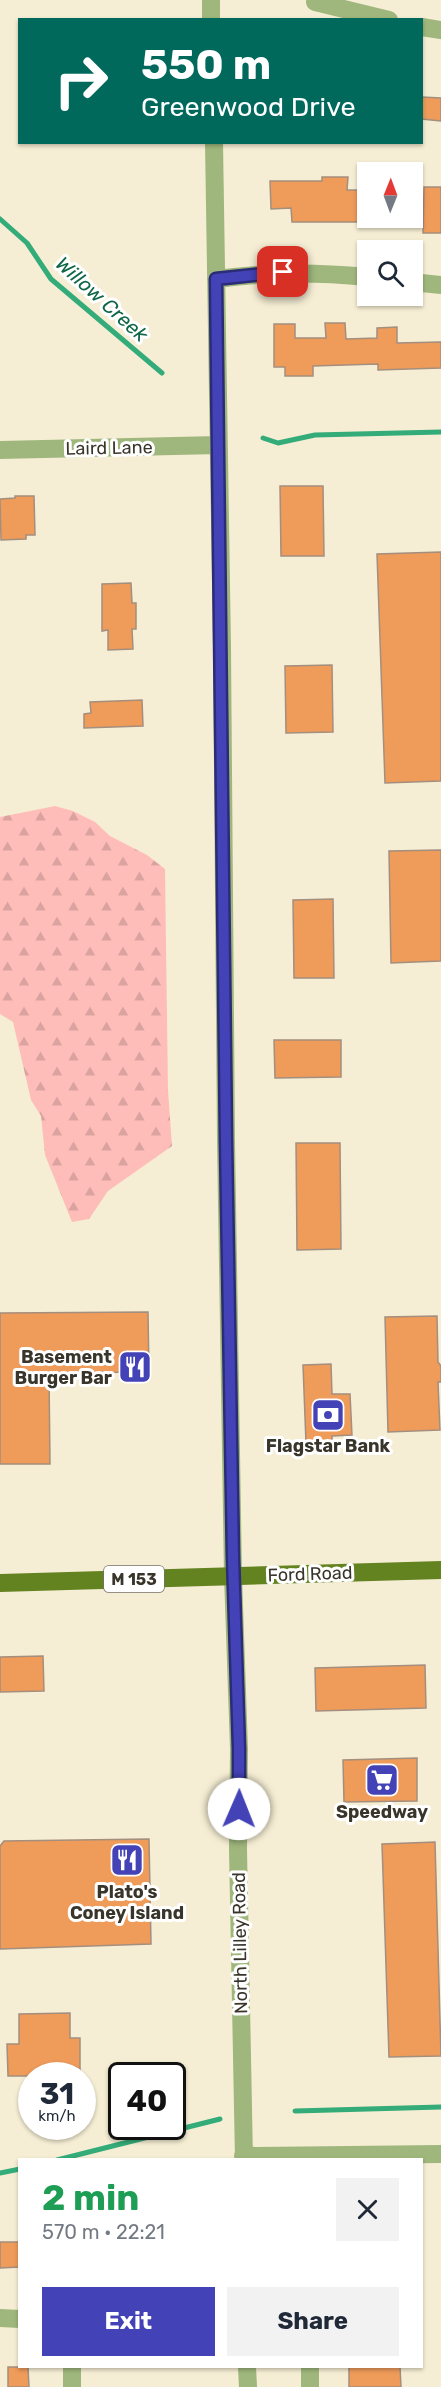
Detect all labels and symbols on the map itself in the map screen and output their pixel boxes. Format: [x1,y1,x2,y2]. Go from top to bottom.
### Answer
north arrow [357,162,423,228]
pin [257,246,308,297]
water label: Willow Creek [51,251,154,347]
street label: Laird Lane [65,436,153,460]
place label: Basement Burger Bar [14,1346,112,1389]
restaurant icon: Basement Burger Bar [117,1349,153,1385]
bank icon: Flagstar Bank [310,1397,346,1433]
place label: Flagstar Bank [266,1435,391,1457]
street label: Ford Road [267,1562,353,1586]
road number: M 153 [104,1566,164,1592]
supermarket icon: Speedway [364,1762,400,1798]
position arrow [207,1777,271,1841]
place label: Speedway [336,1801,428,1823]
restaurant icon: Plato's Coney Island [109,1842,145,1878]
street label: North Lilley Road [228,1872,252,2014]
place label: Plato's Coney Island [70,1881,184,1924]
speed limit sign: 40 [108,2062,186,2140]

